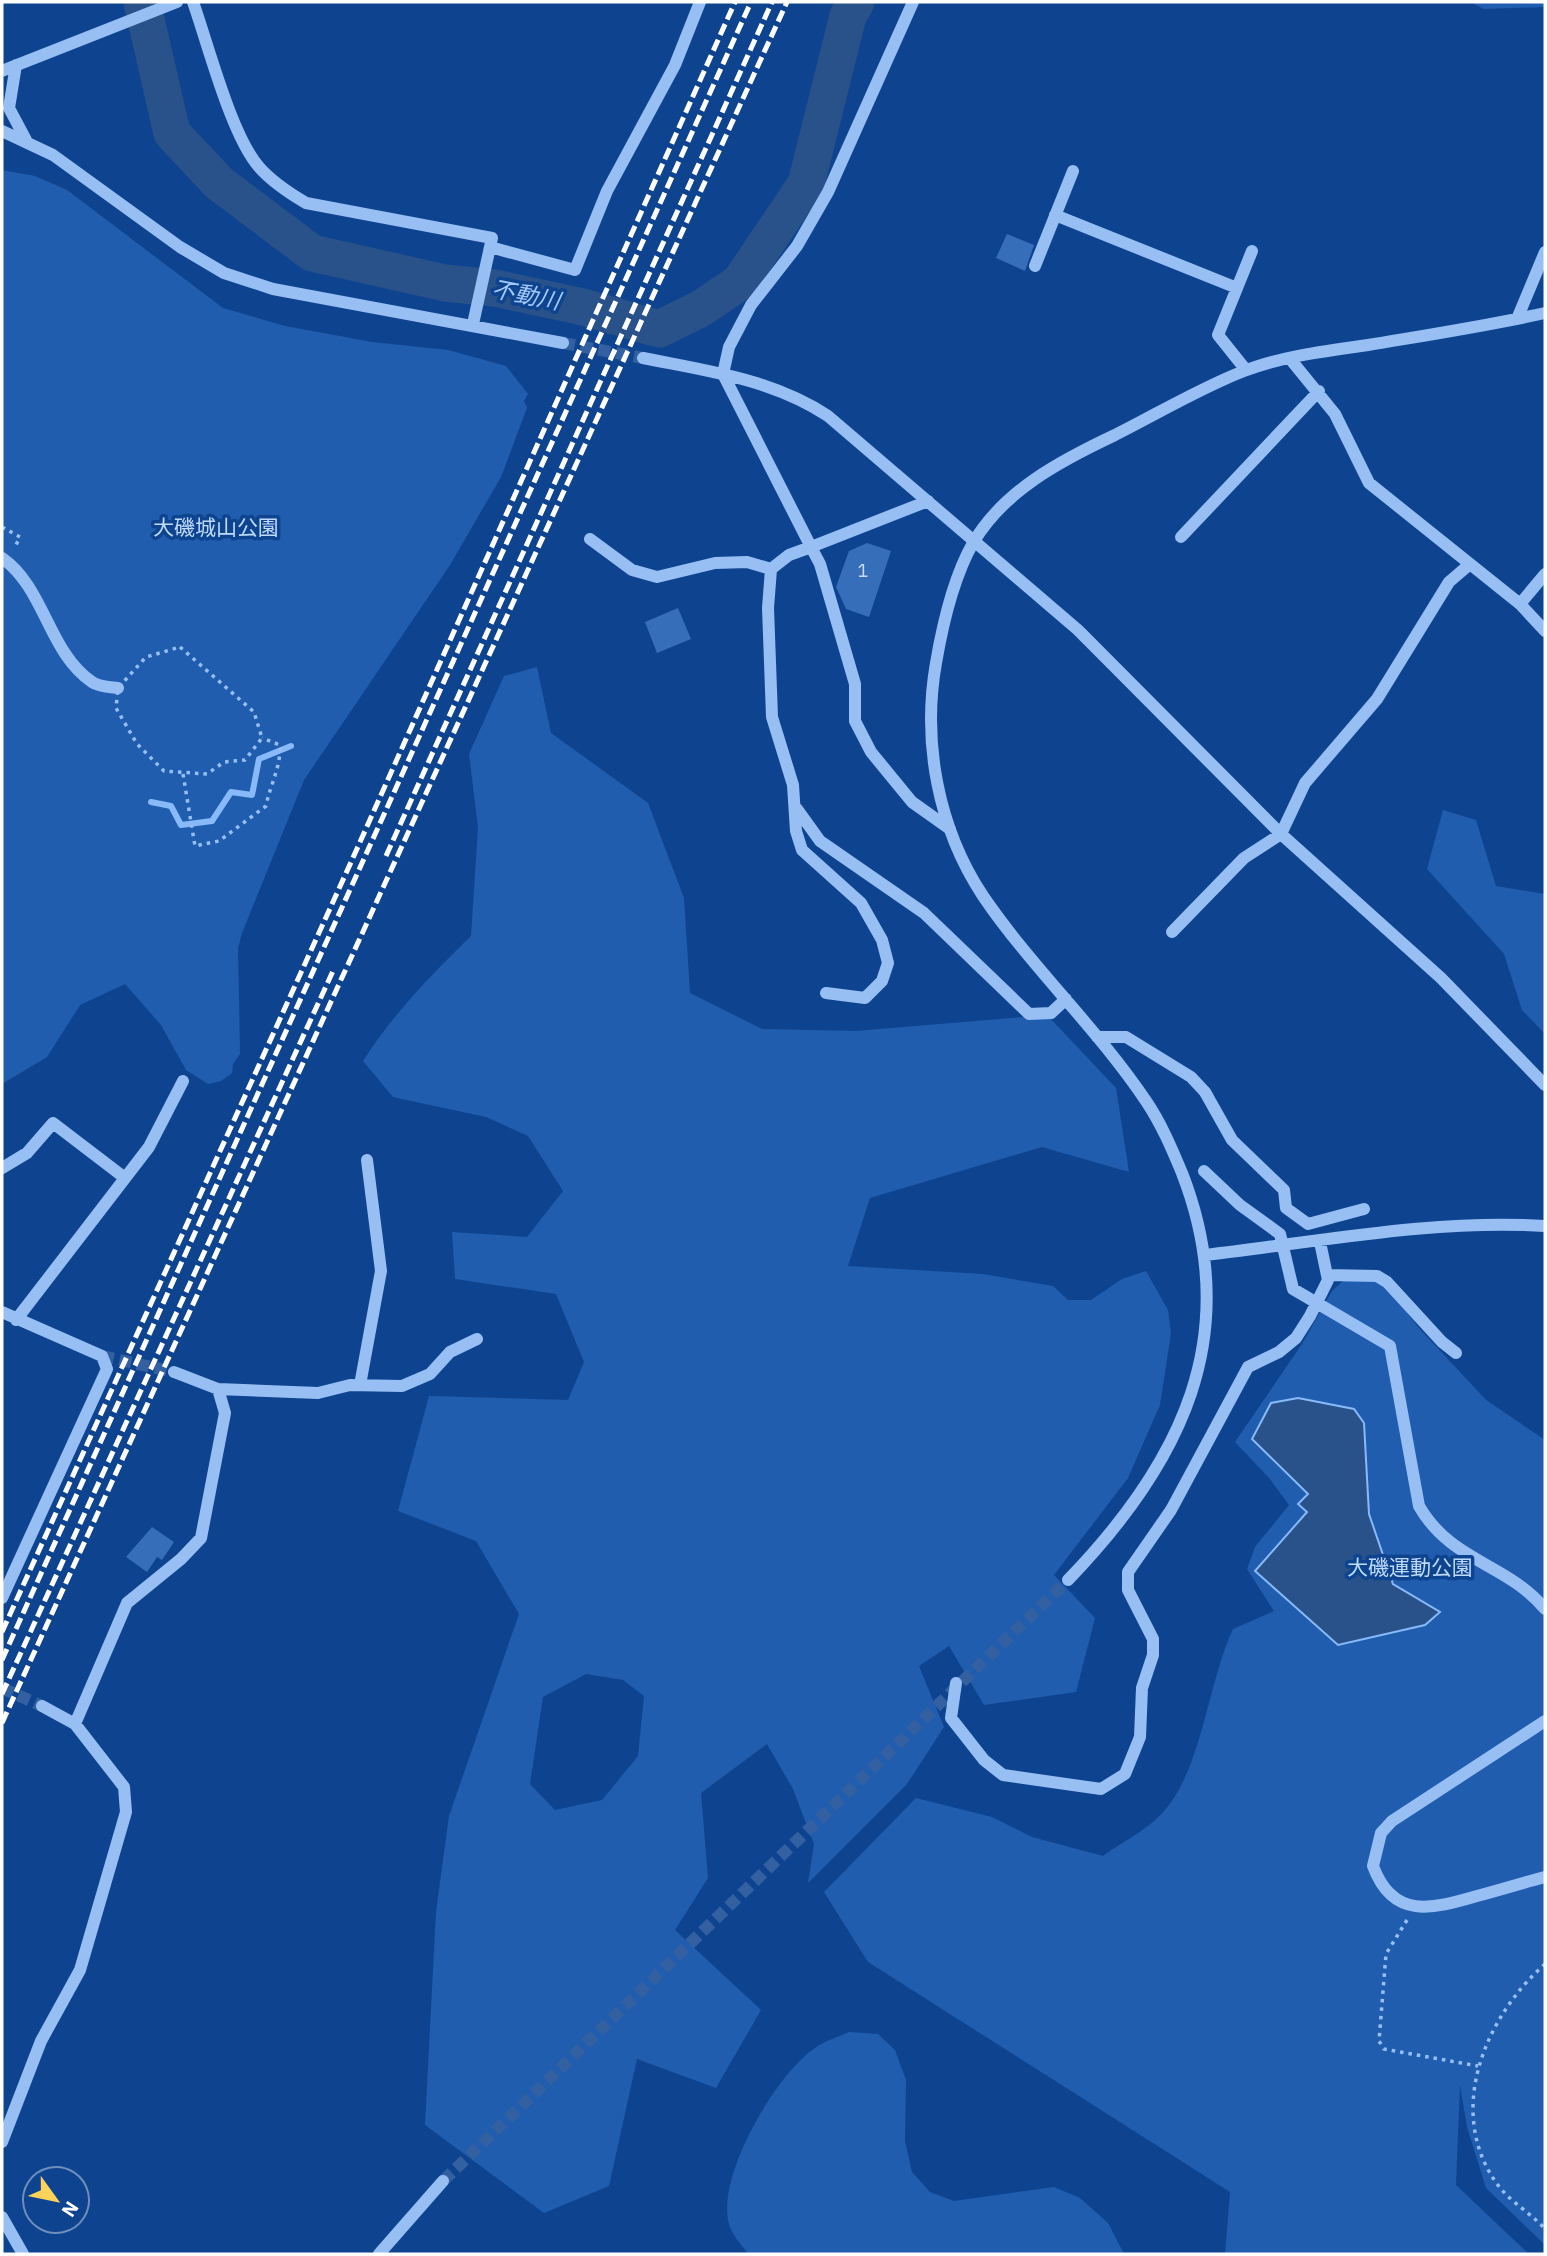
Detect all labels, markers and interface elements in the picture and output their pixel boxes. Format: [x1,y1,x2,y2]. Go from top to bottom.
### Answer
water label: 不動川 [489,273,566,316]
park label: 大磯城山公園 [153,513,279,541]
house number: 1 [858,559,868,582]
park label: 大磯運動公園 [1347,1553,1473,1581]
north arrow [21,2165,91,2235]
text: N [56,2197,84,2222]

